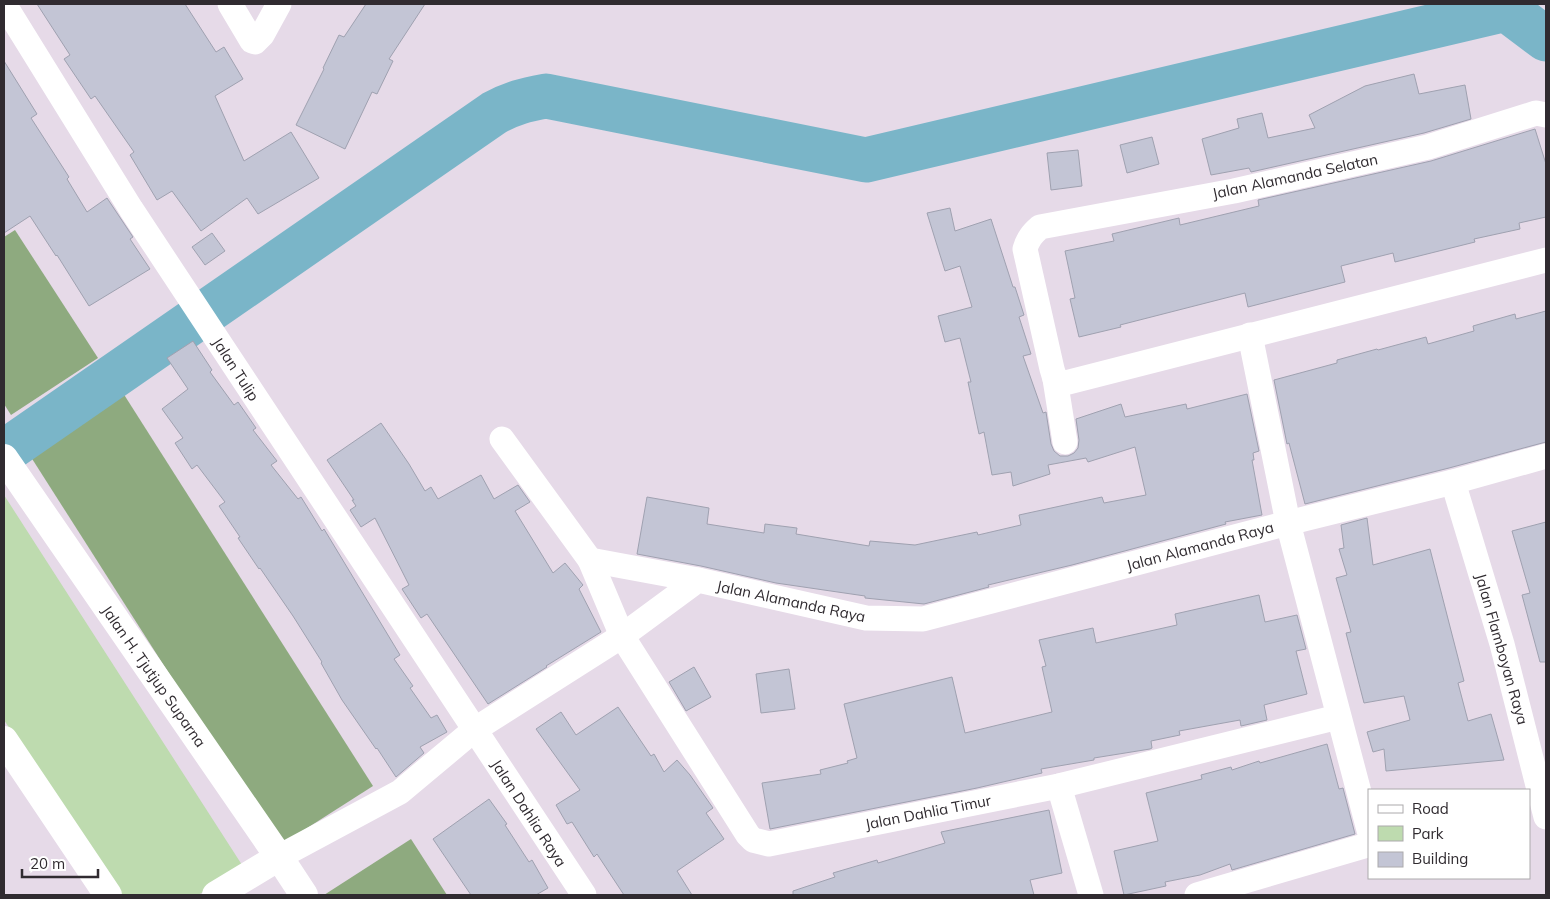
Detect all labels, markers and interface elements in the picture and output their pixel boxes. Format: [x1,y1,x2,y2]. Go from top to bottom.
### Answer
street label: Jalan Alamanda Selatan [1210,149,1380,203]
street label: Jalan Tulip [208,334,264,404]
street label: Jalan Alamanda Raya [1124,517,1276,575]
street label: Jalan Flamboyan Raya [1471,571,1533,727]
street label: Jalan Alamanda Raya [715,576,867,626]
street label: Jalan H. Tjutjup Suparna [98,601,210,751]
street label: Jalan Dahlia Raya [487,756,571,870]
legend [1368,789,1530,879]
street label: Jalan Dahlia Timur [863,790,993,834]
text: Road [1412,799,1449,818]
text: Park [1412,824,1444,843]
scale bar [22,846,99,878]
text: Building [1412,849,1468,868]
text: 20 m [30,854,65,873]

